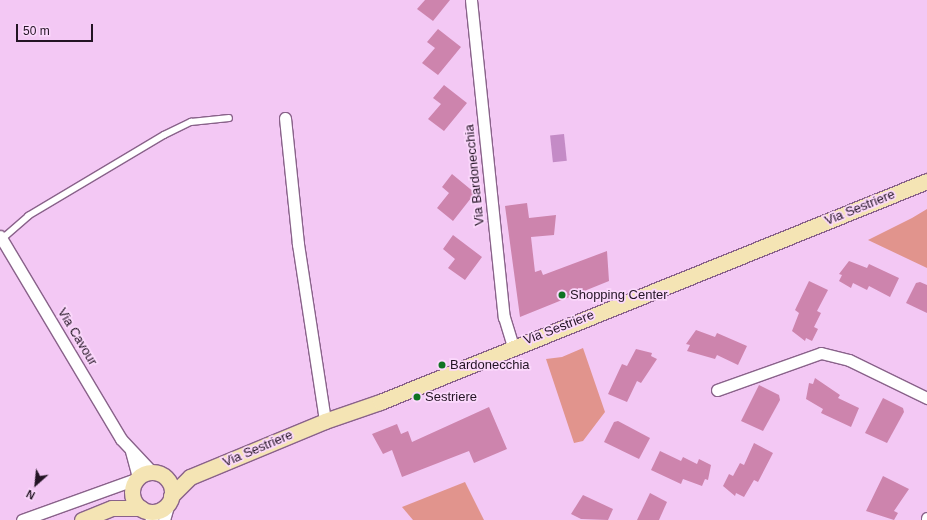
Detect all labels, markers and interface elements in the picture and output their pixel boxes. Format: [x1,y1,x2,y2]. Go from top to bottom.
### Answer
scale bar [18,16,95,42]
text: 50 m [23,24,50,38]
street label: Via Bardonecchia [462,124,488,226]
street label: Via Sestriere [823,187,897,229]
place label: Shopping Center [570,287,668,303]
marker: Shopping Center [557,290,567,300]
street label: Via Cavour [54,306,100,368]
street label: Via Sestriere [522,307,596,349]
place label: Bardonecchia [450,357,529,373]
marker: Bardonecchia [437,360,447,370]
place label: Sestriere [425,389,477,405]
marker: Sestriere [412,392,422,402]
street label: Via Sestriere [221,427,295,471]
north arrow [16,464,56,504]
text: N [24,488,37,502]

